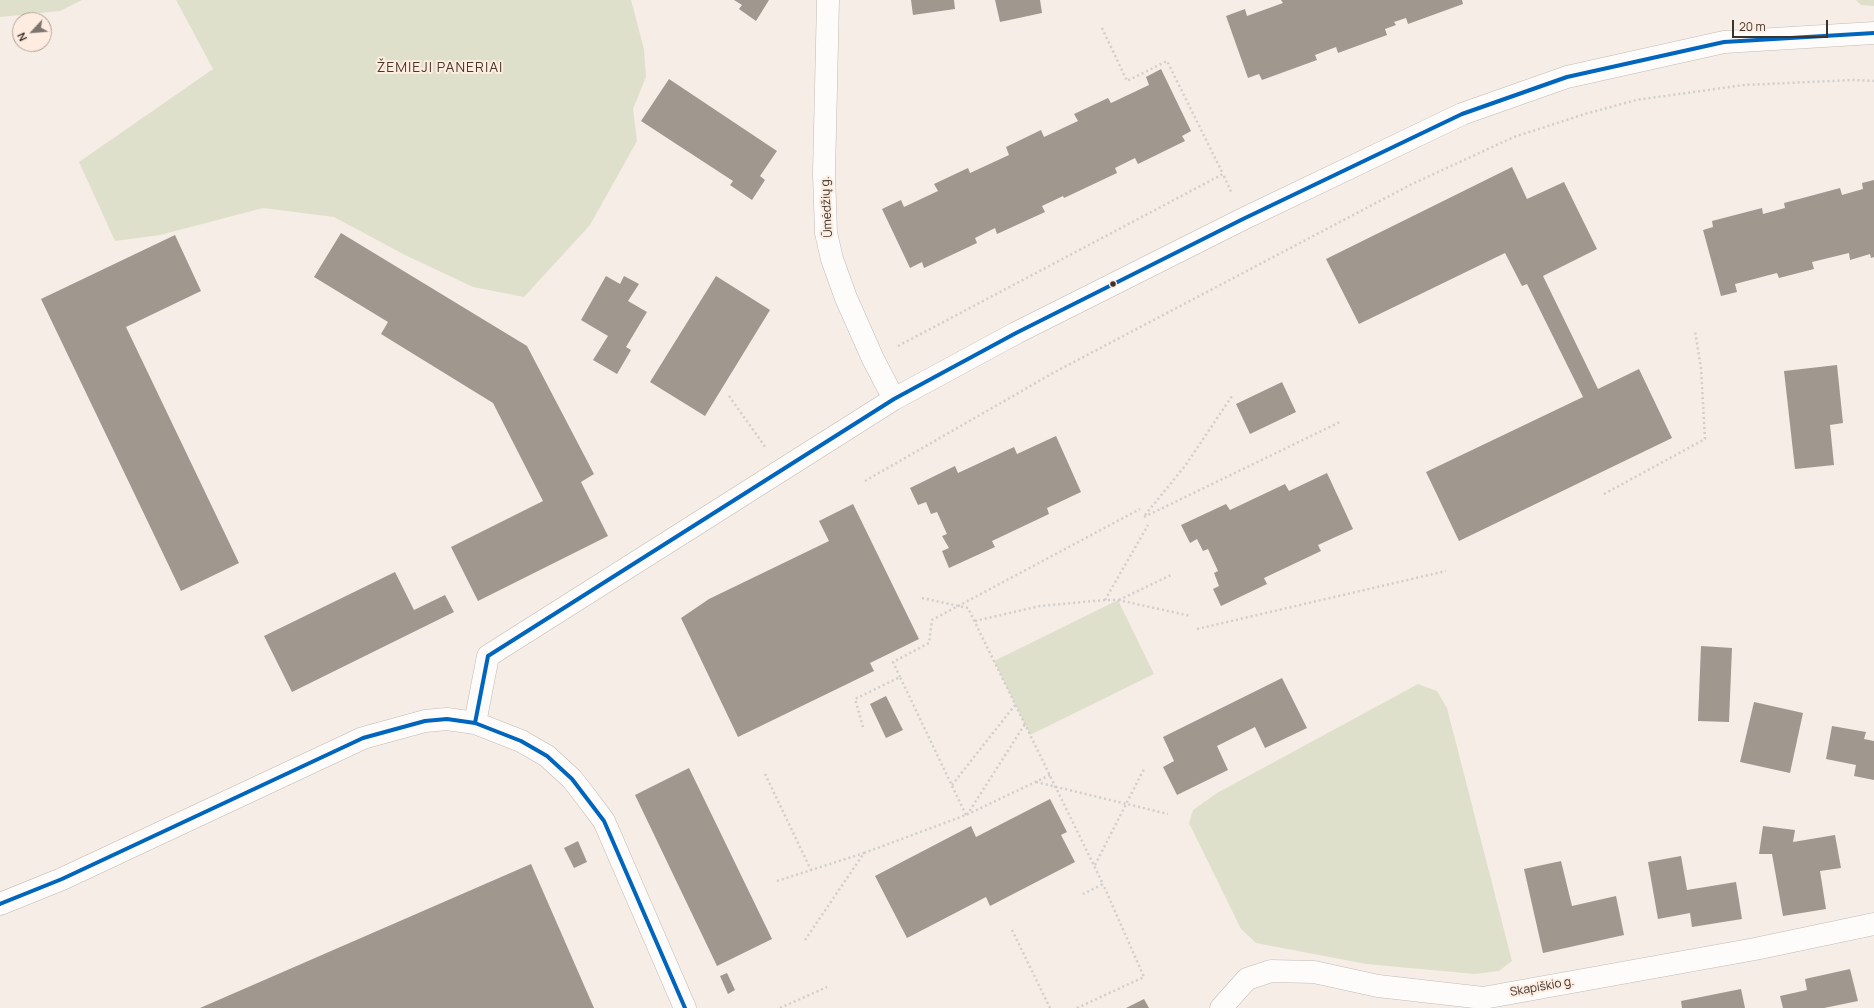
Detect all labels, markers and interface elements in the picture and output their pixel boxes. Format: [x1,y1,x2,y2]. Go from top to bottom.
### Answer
north arrow [12,12,52,52]
scale bar [1734,12,1830,38]
text: 20 m [1739,18,1766,35]
text: N [13,30,30,44]
district label: ŽEMIEJI PANERIAI [377,60,503,76]
street label: Ūmėdžių g. [818,176,836,238]
unlabelled marker [1108,279,1118,289]
street label: Skapiškio g. [1509,974,1575,1000]

